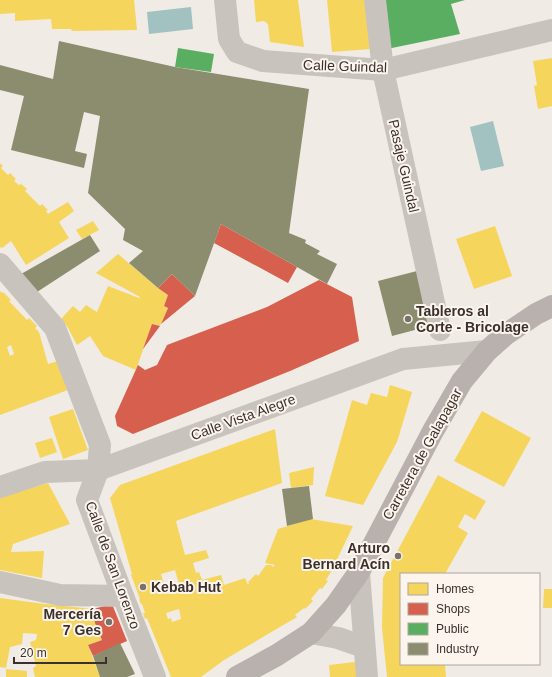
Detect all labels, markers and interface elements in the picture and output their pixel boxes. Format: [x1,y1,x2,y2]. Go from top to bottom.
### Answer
street label: Calle Guindal [303,57,387,75]
street label: Pasaje Guindal [386,118,422,214]
place label: Tableros al Corte - Bricolage [416,303,529,335]
marker: Tableros al Corte - Bricolage [403,314,413,324]
street label: Carretera de Galapagar [379,385,465,523]
street label: Calle Vista Alegre [188,391,298,443]
street label: Calle de San Lorenzo [82,499,144,631]
place label: Arturo Bernard Acín [303,540,390,572]
marker: Arturo Bernard Acín [393,551,403,561]
legend [400,573,540,665]
place label: Kebab Hut [151,579,221,595]
marker: Kebab Hut [138,582,148,592]
text: Homes [436,582,474,596]
text: Shops [436,602,470,616]
place label: Mercería 7 Ges [43,606,101,638]
marker: Mercería 7 Ges [104,617,114,627]
text: Public [436,622,469,636]
scale bar [14,639,106,665]
text: Industry [436,642,479,656]
text: 20 m [20,646,47,660]

